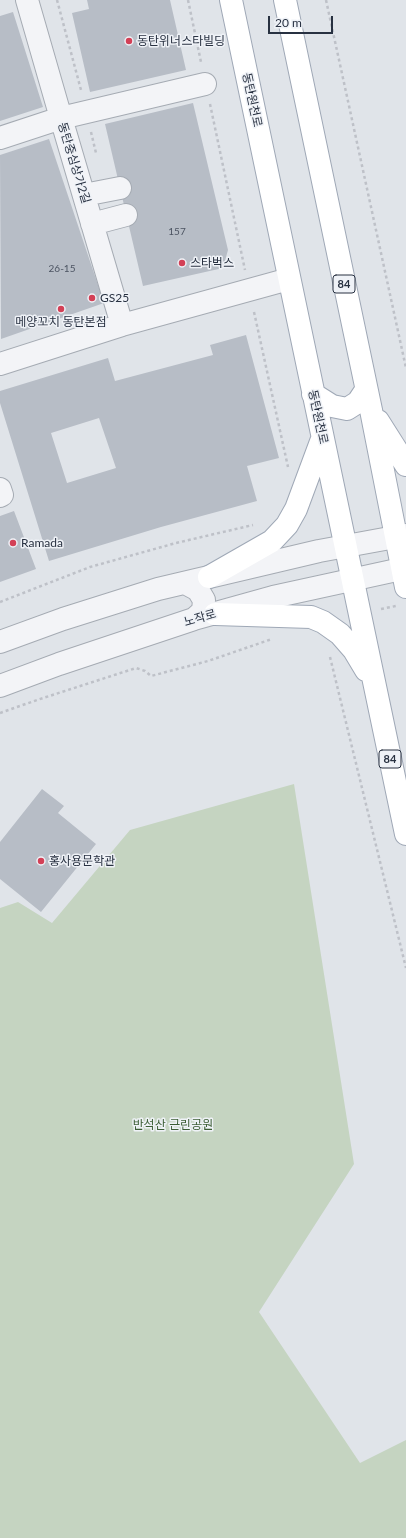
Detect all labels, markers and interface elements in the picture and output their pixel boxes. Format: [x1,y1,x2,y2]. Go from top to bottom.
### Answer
scale bar [270,8,335,34]
text: 20 m [275,15,302,30]
place label: 동탄위너스타빌딩 [137,34,225,48]
marker: 동탄위너스타빌딩 [124,36,134,46]
street label: 동탄원천로 [239,72,265,128]
street label: 동탄중심상가2길 [55,121,93,205]
house number: 157 [168,226,186,238]
place label: 스타벅스 [190,256,234,270]
marker: 스타벅스 [177,258,187,268]
house number: 26-15 [49,263,75,275]
road number: 84 [333,275,355,293]
place label: GS25 [100,291,129,305]
marker: GS25 [87,293,97,303]
marker: 메양꼬치 동탄본점 [56,304,66,314]
place label: 메양꼬치 동탄본점 [15,315,107,329]
street label: 동탄원천로 [305,389,331,445]
place label: Ramada [21,536,63,550]
marker: Ramada [8,538,18,548]
street label: 노작로 [182,607,218,629]
road number: 84 [379,750,401,768]
place label: 홍사용문학관 [49,854,115,868]
marker: 홍사용문학관 [36,856,46,866]
park label: 반석산 근린공원 [133,1118,213,1132]

